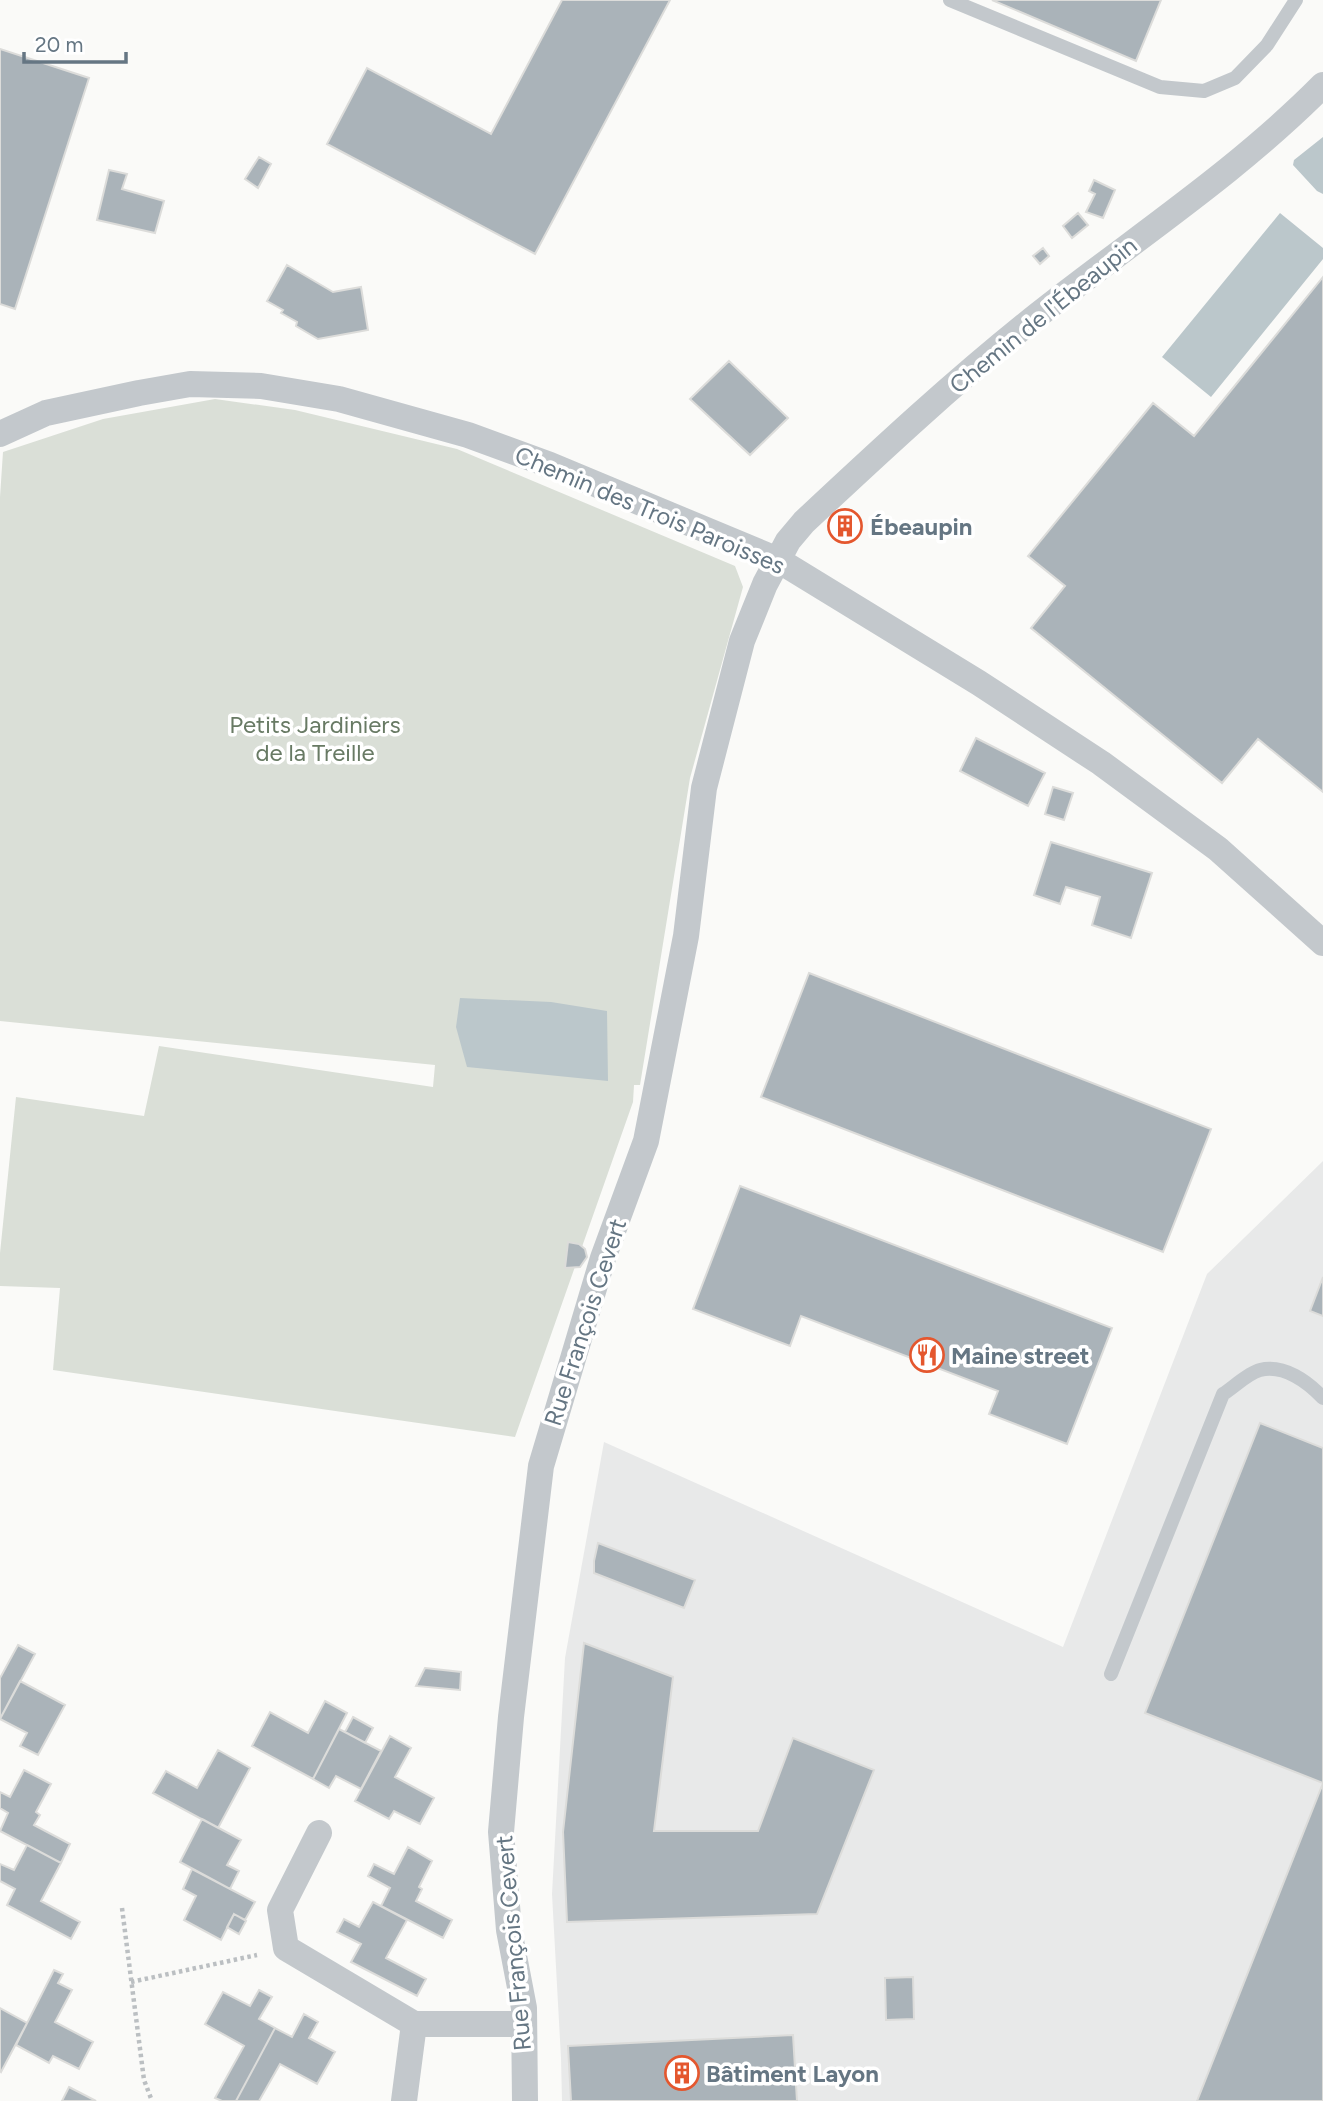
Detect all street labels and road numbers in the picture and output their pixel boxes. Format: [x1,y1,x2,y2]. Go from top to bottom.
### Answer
street label: Chemin de l'Ébeaupin [944,231,1142,399]
street label: Chemin des Trois Paroisses [511,440,789,580]
street label: Rue François Cevert [538,1215,632,1429]
street label: Rue François Cevert [489,1834,537,2052]

